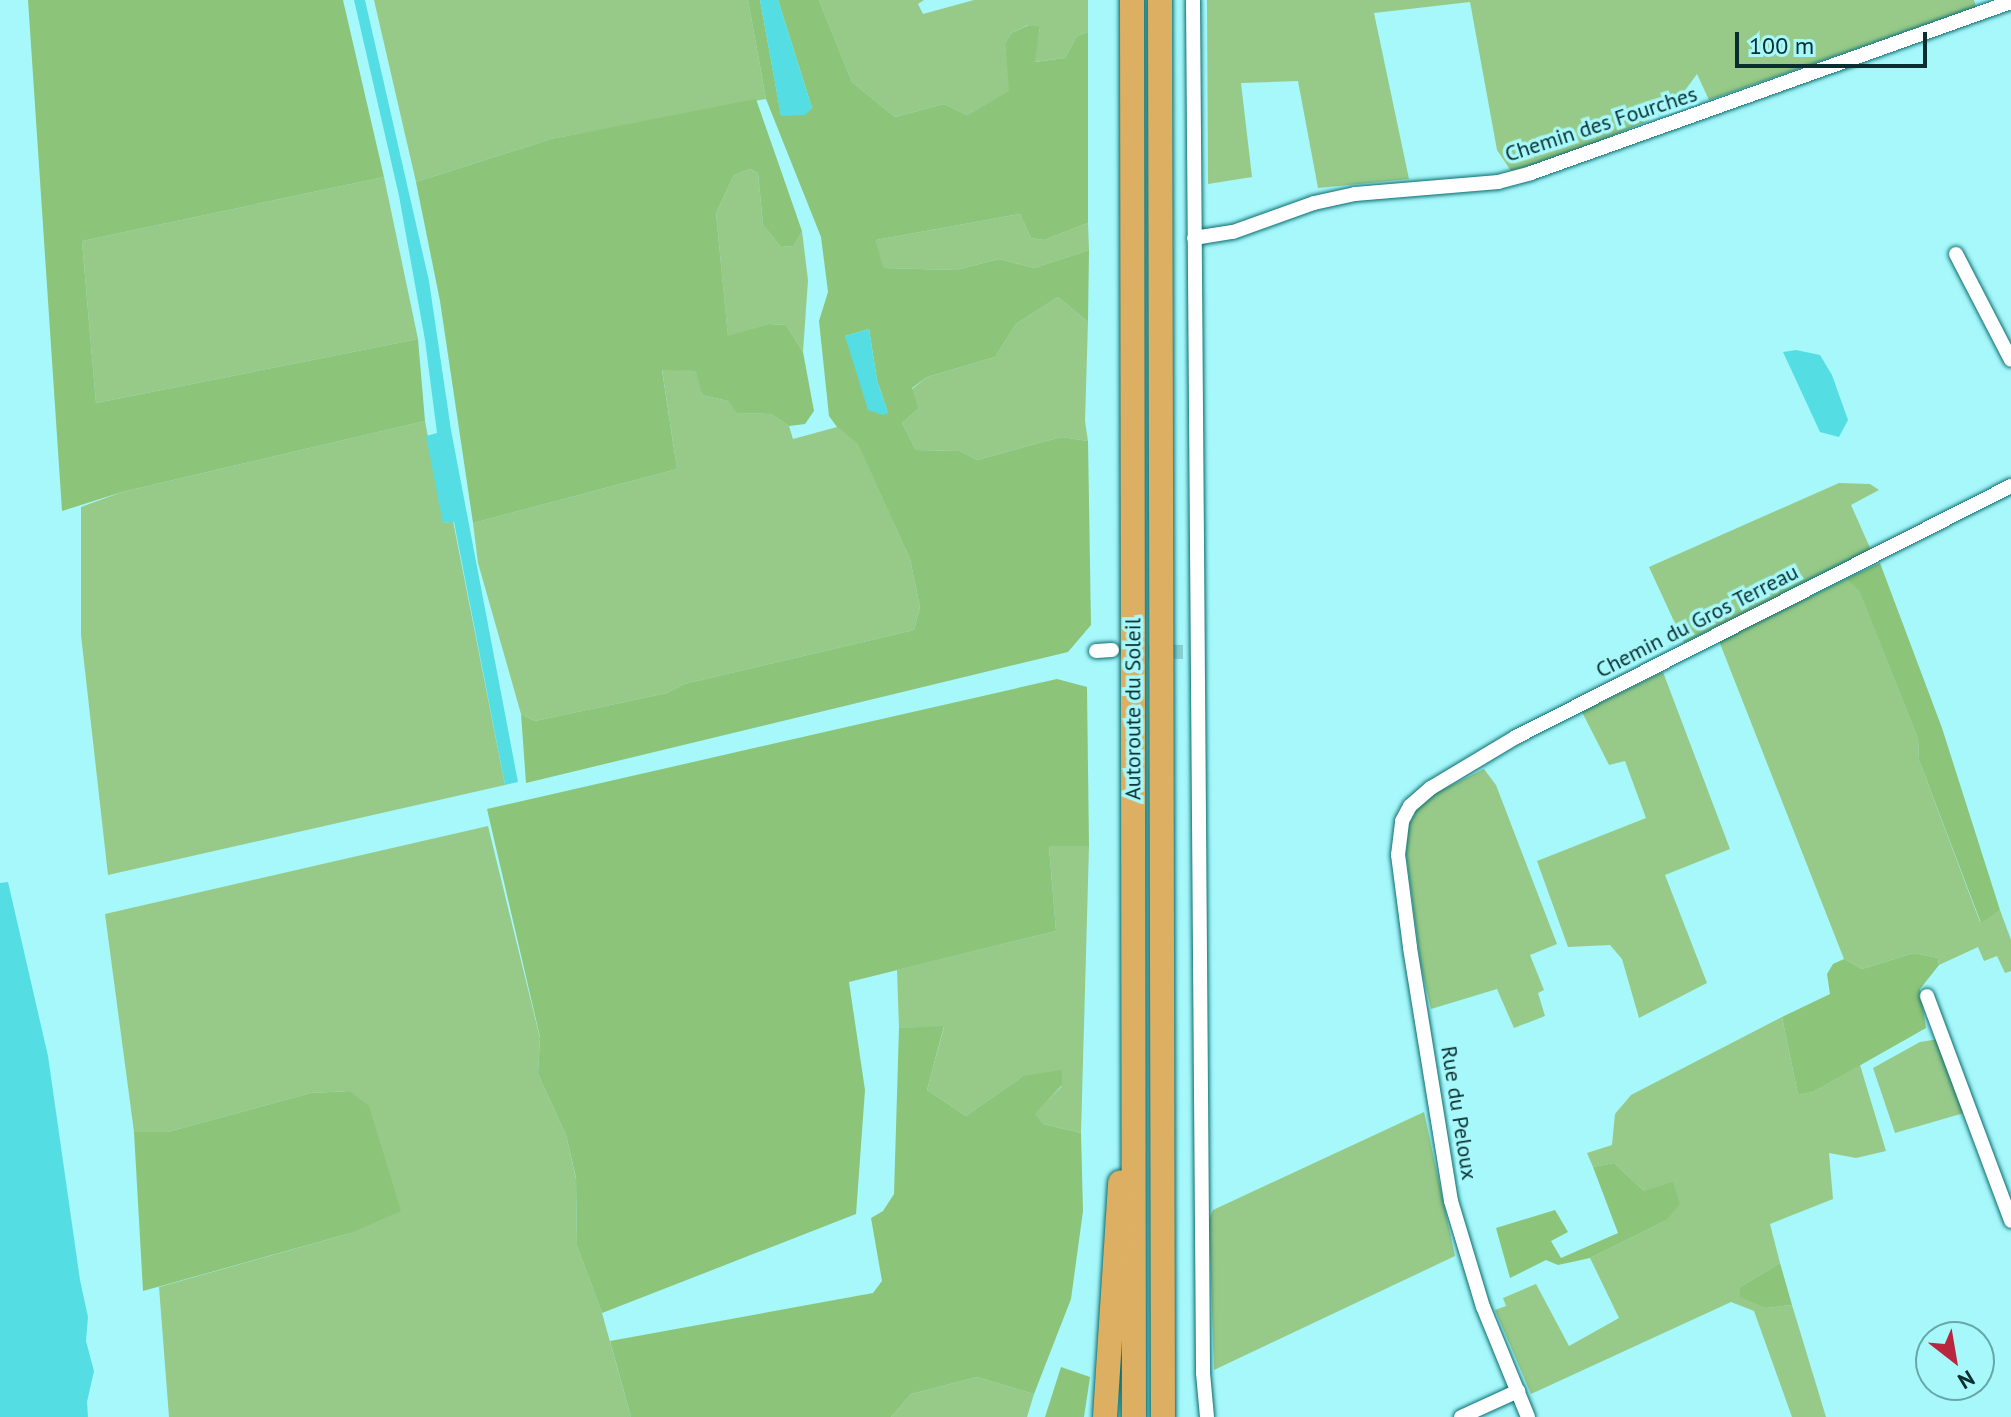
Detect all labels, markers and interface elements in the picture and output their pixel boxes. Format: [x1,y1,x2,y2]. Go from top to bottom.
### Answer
scale bar [1739,16,1931,66]
text: 100 m [1749,30,1814,61]
street label: Chemin des Fourches [1502,80,1700,168]
street label: Chemin du Gros Terreau [1591,558,1803,684]
street label: Autoroute du Soleil [1120,618,1146,800]
street label: Rue du Peloux [1435,1044,1483,1182]
north arrow [1915,1321,1995,1401]
text: N [1953,1364,1980,1396]

